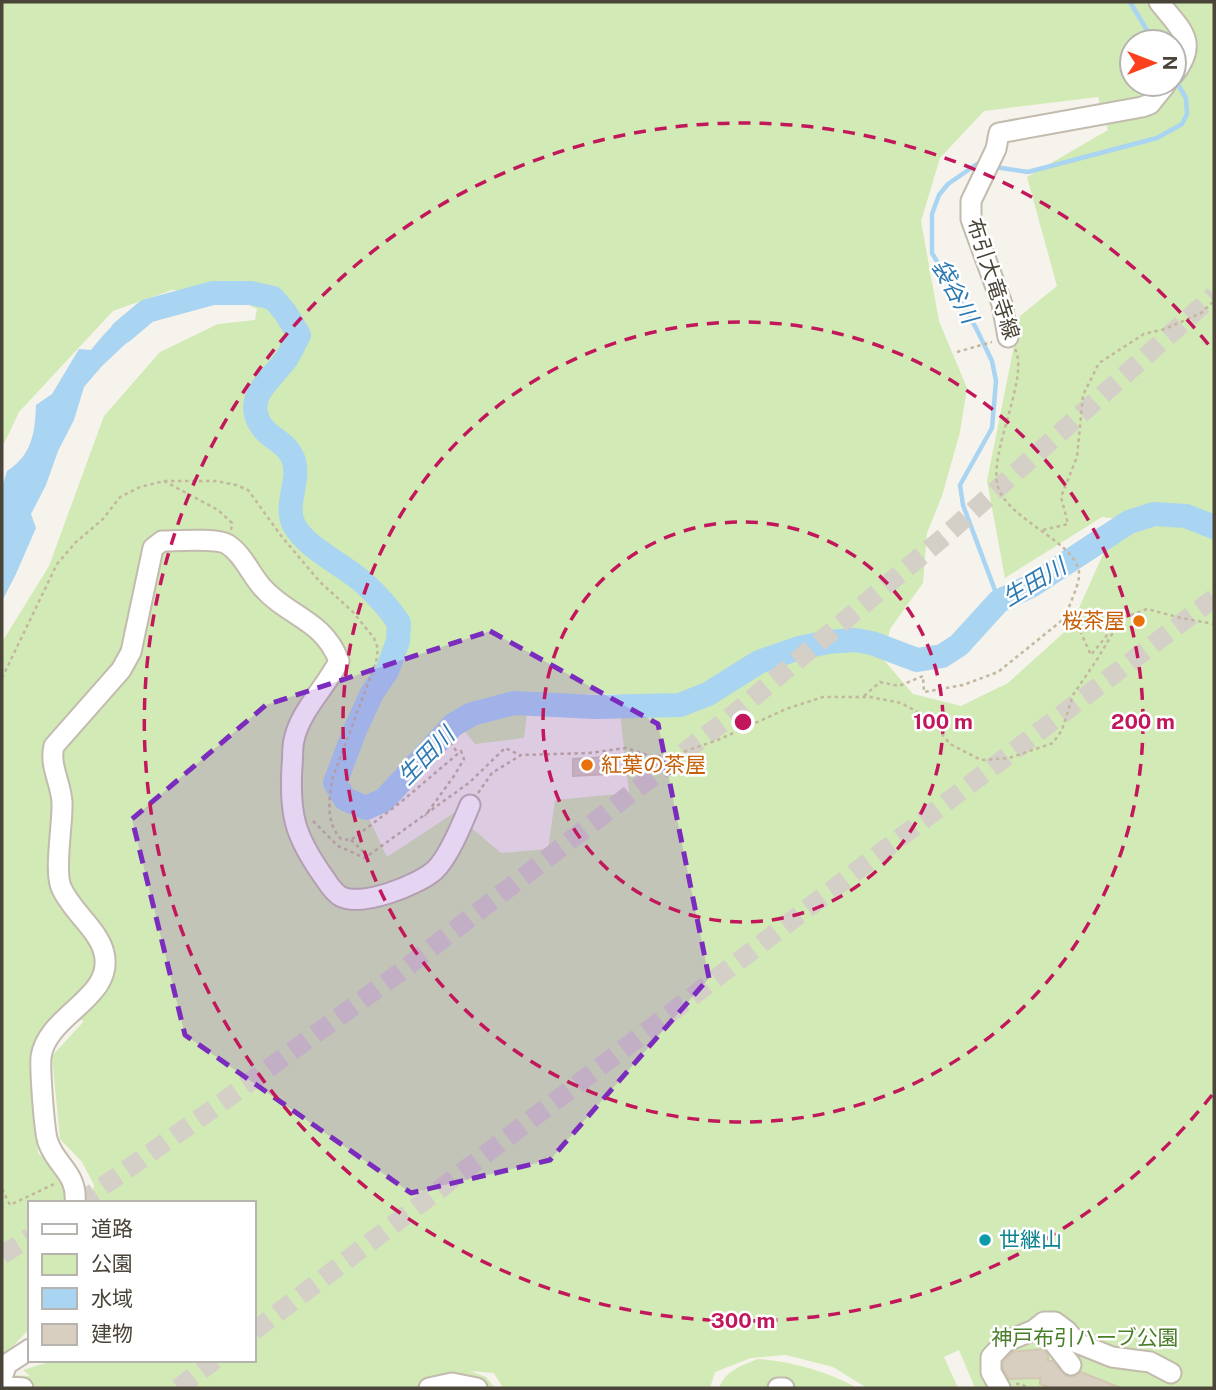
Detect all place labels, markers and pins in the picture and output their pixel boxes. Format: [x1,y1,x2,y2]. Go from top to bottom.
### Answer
place label: 桜茶屋 [1062,608,1125,633]
marker: 桜茶屋 [1131,613,1147,629]
centre of rings [731,710,755,734]
place label: 紅葉の茶屋 [601,752,706,777]
marker: 紅葉の茶屋 [579,757,595,773]
place label: 世継山 [999,1227,1062,1252]
marker: 世継山 [977,1232,993,1248]

